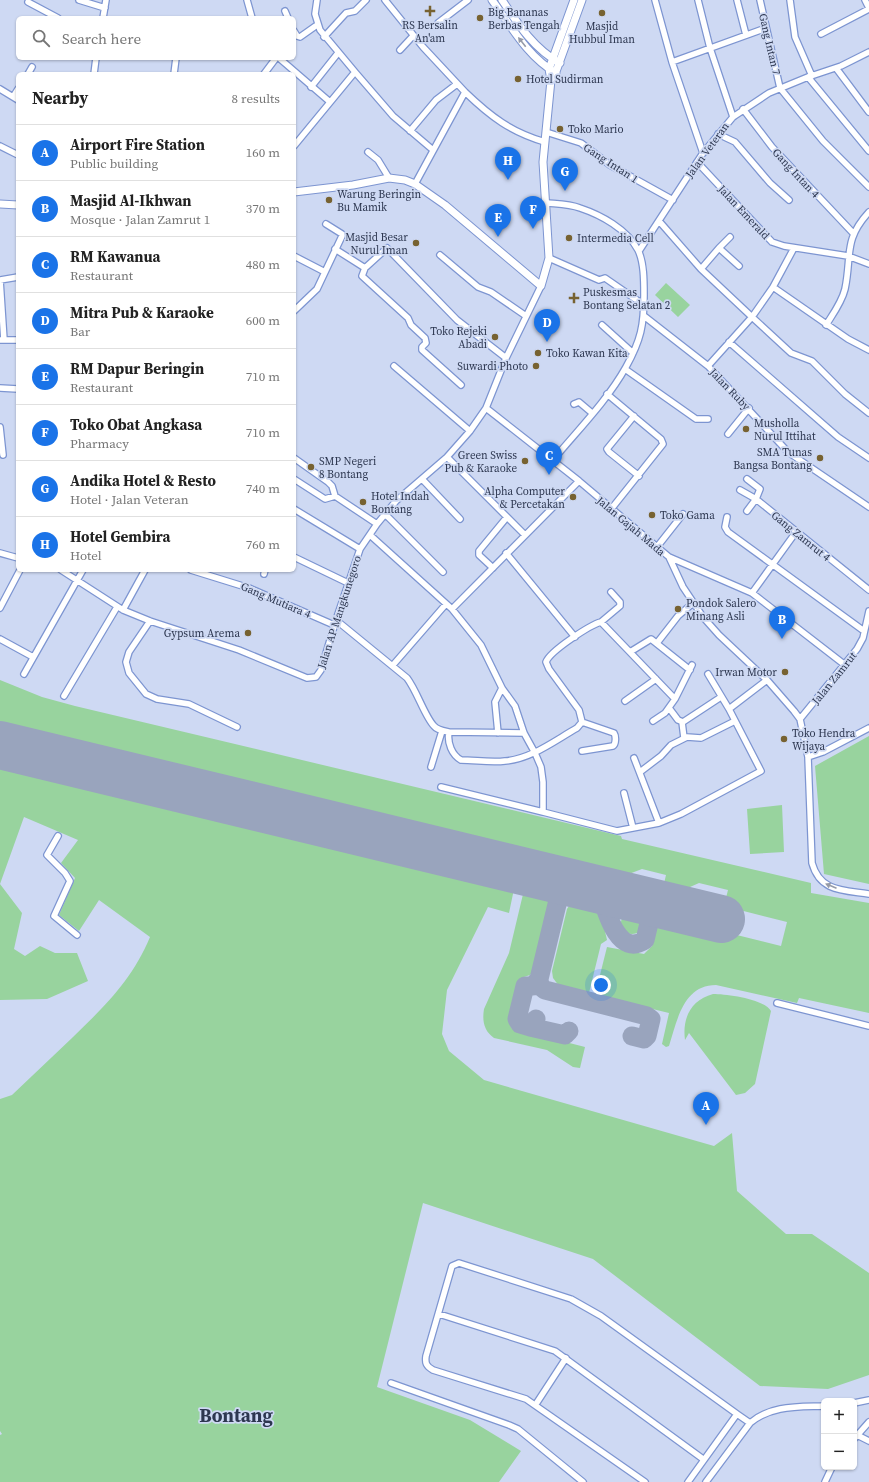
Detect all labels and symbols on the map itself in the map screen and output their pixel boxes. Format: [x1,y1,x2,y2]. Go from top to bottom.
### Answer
marker: RS Bersalin An'am [424,5,436,17]
place label: Big Bananas Berbas Tengah [488,5,560,33]
marker: Masjid Hubbul Iman [597,8,607,18]
street label: Gang Intan 7 [755,12,784,77]
marker: Big Bananas Berbas Tengah [475,13,485,23]
place label: RS Bersalin An'am [402,18,458,46]
place label: Masjid Hubbul Iman [569,19,635,47]
one-way arrow [517,36,526,47]
place label: Hotel Sudirman [526,72,604,87]
marker: Hotel Sudirman [513,74,523,84]
street label: Jalan Veteran [682,119,733,182]
place label: Toko Mario [568,122,623,137]
marker: Toko Mario [555,124,565,134]
street label: Gang Intan 1 [580,140,641,187]
street label: Gang Intan 4 [769,145,823,202]
pin: H [495,147,521,180]
pin: G [552,158,578,191]
street label: Jalan Emerald [714,181,773,243]
place label: Warung Beringin Bu Mamik [337,187,421,215]
marker: Warung Beringin Bu Mamik [324,195,334,205]
pin: F [520,196,546,229]
pin: E [485,204,511,237]
place label: Masjid Besar Nurul Iman [345,230,408,258]
place label: Intermedia Cell [577,231,654,246]
marker: Intermedia Cell [564,233,574,243]
marker: Masjid Besar Nurul Iman [411,238,421,248]
place label: Puskesmas Bontang Selatan 2 [583,285,671,313]
marker: Puskesmas Bontang Selatan 2 [568,292,580,304]
pin: D [534,309,560,342]
place label: Toko Rejeki Abadi [430,324,487,352]
marker: Toko Rejeki Abadi [490,332,500,342]
place label: Toko Kawan Kita [546,346,628,361]
marker: Toko Kawan Kita [533,348,543,358]
place label: Suwardi Photo [457,359,528,374]
marker: Suwardi Photo [531,361,541,371]
street label: Jalan Ruby [705,364,754,414]
place label: Musholla Nurul Ittihat [754,416,816,444]
marker: Musholla Nurul Ittihat [741,424,751,434]
pin: C [536,442,562,475]
place label: SMA Tunas Bangsa Bontang [733,445,812,473]
place label: Green Swiss Pub & Karaoke [444,448,517,476]
marker: SMA Tunas Bangsa Bontang [815,453,825,463]
place label: SMP Negeri 8 Bontang [319,454,376,482]
marker: Green Swiss Pub & Karaoke [520,456,530,466]
marker: SMP Negeri 8 Bontang [306,462,316,472]
place label: Alpha Computer & Percetakan [484,484,565,512]
place label: Hotel Indah Bontang [371,489,430,517]
marker: Alpha Computer & Percetakan [568,492,578,502]
street label: Jalan Gajah Mada [592,493,668,560]
marker: Hotel Indah Bontang [358,497,368,507]
place label: Toko Gama [660,508,715,523]
street label: Gang Zamrut 4 [768,508,834,565]
marker: Toko Gama [647,510,657,520]
street label: Jalan AP Mangkunegoro [314,554,365,672]
street label: Gang Mutiara 4 [239,579,314,622]
place label: Pondok Salero Minang Asli [686,596,756,624]
marker: Pondok Salero Minang Asli [673,604,683,614]
pin: B [769,606,795,639]
place label: Gypsum Arema [164,626,240,641]
marker: Gypsum Arema [243,628,253,638]
street label: Jalan Zamrut [808,649,860,708]
place label: Irwan Motor [715,665,777,680]
marker: Irwan Motor [780,667,790,677]
place label: Toko Hendra Wijaya [792,726,856,754]
marker: Toko Hendra Wijaya [779,734,789,744]
one-way arrow [825,883,837,890]
your location [591,975,611,995]
pin: A [693,1092,719,1125]
district label: Bontang [199,1402,274,1428]

